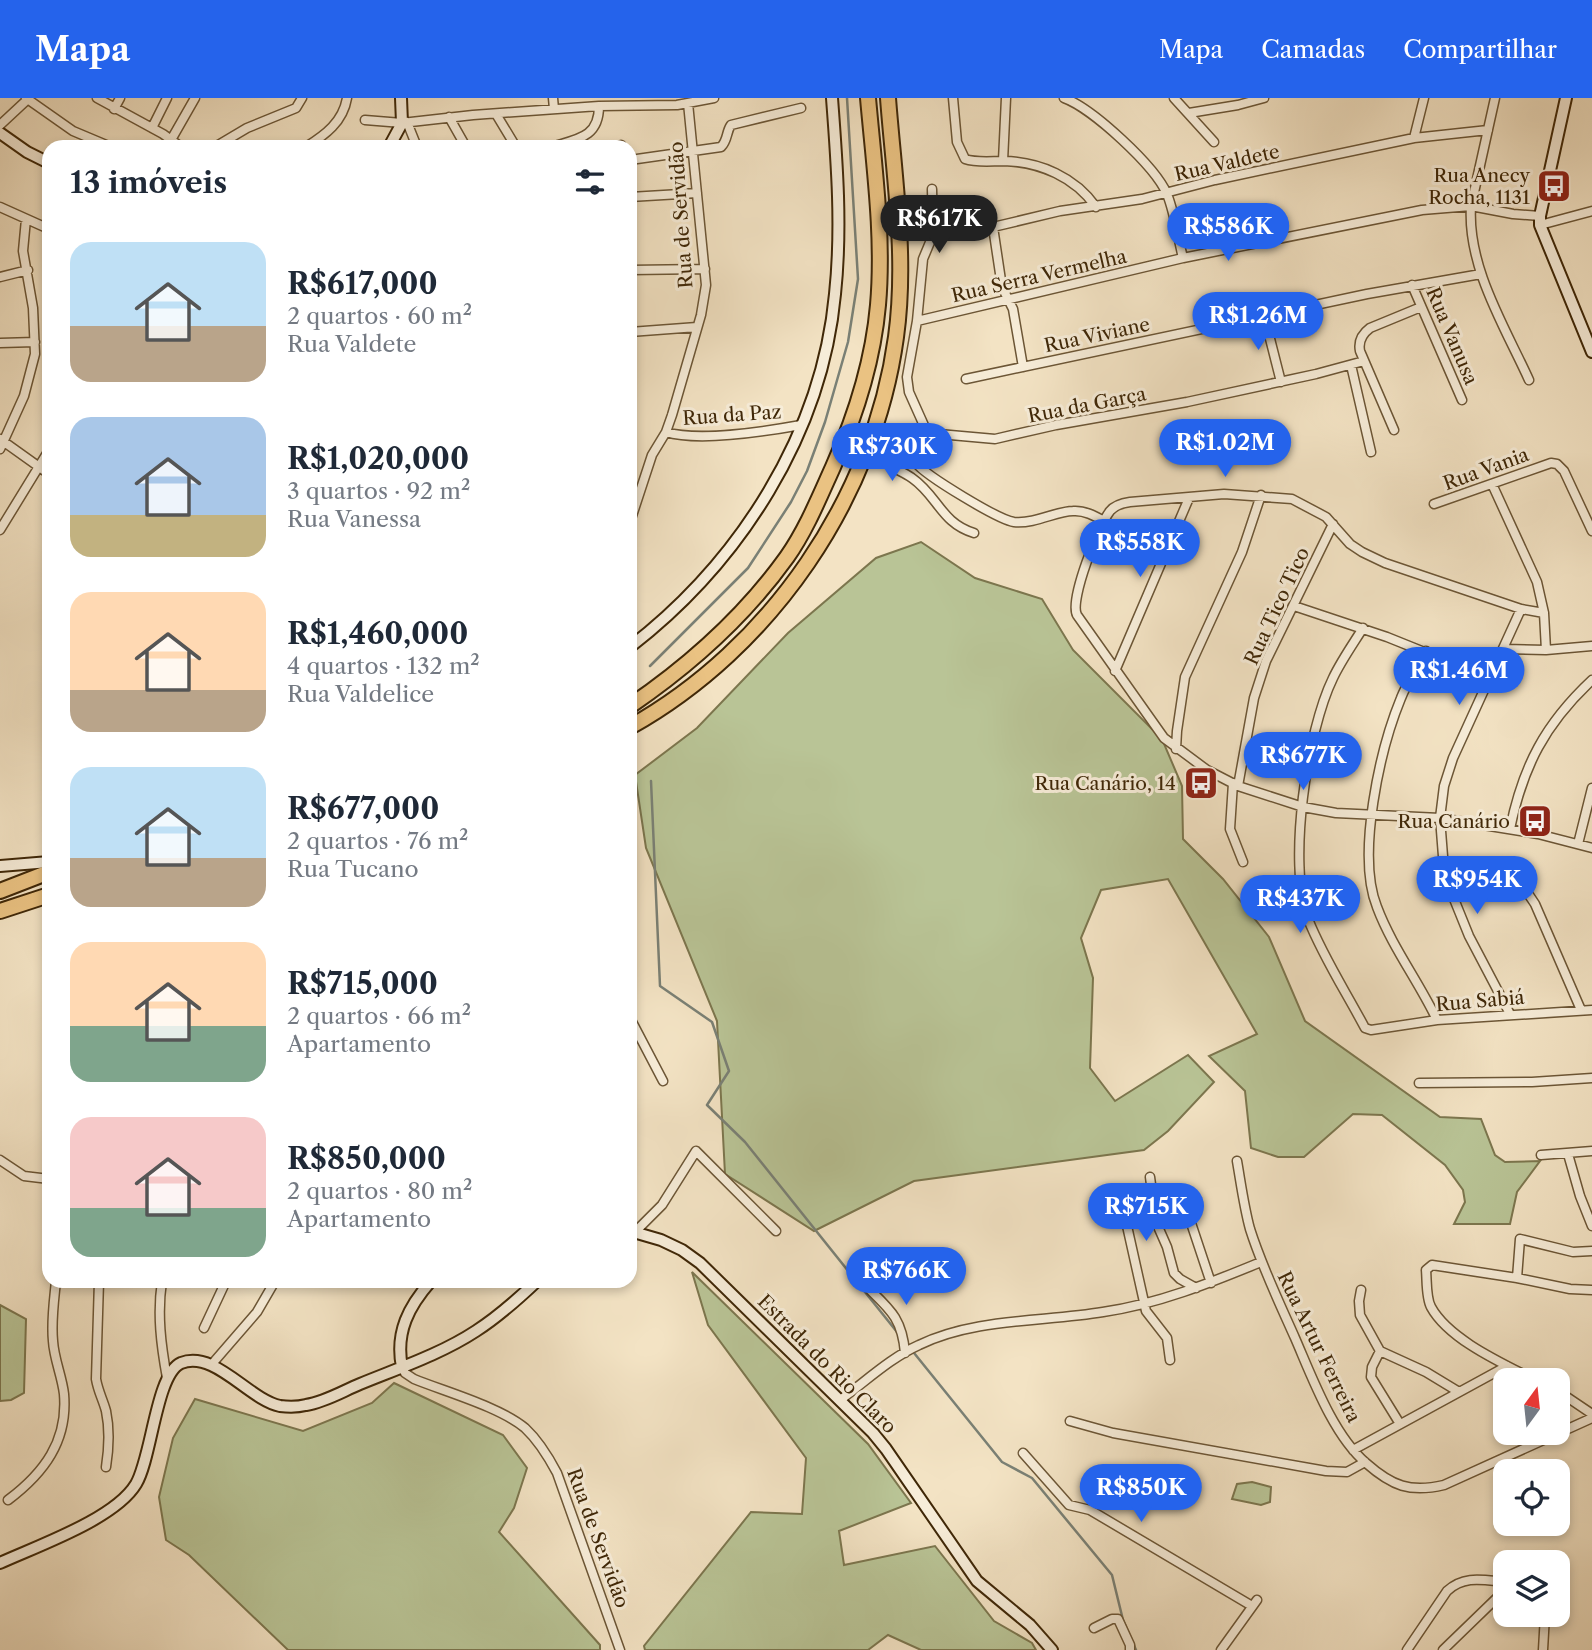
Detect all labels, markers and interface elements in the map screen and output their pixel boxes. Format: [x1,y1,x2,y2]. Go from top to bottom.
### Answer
text: Mapa [35,29,130,70]
text: Mapa [1159,35,1223,64]
text: Camadas [1261,35,1365,64]
text: Compartilhar [1403,35,1557,64]
street label: Rua Valdete [1172,140,1282,186]
street label: Rua de Servidão [664,141,698,289]
icon: filters [571,163,609,201]
text: 13 imóveis [70,164,227,201]
place label: Rua Anecy Rocha, 1131 [1428,164,1530,209]
bus stop icon: Rua Anecy Rocha, 1131 [1535,167,1573,205]
pin: R$617K [882,195,996,255]
text: R$617K [896,204,982,232]
pin: R$586K [1171,204,1285,263]
text: R$586K [1183,212,1273,240]
street label: Rua Serra Vermelha [949,245,1129,307]
text: R$617,000 [287,265,438,302]
icon: home [126,270,210,354]
street label: Rua Vanusa [1421,284,1483,388]
pin: R$1.26M [1193,292,1323,352]
text: R$1.26M [1208,301,1308,329]
text: 2 quartos · 60 m² [287,302,472,330]
street label: Rua Viviane [1042,313,1152,357]
text: Rua Valdete [287,330,416,358]
street label: Rua da Garça [1026,382,1148,428]
street label: Rua da Paz [682,400,782,430]
pin: R$1.02M [1160,420,1290,479]
pin: R$730K [835,424,949,483]
text: R$1.02M [1175,428,1275,456]
text: R$730K [848,432,936,460]
text: R$1,020,000 [287,440,469,477]
street label: Rua Vania [1440,443,1532,495]
icon: home [126,445,210,529]
text: 3 quartos · 92 m² [287,477,470,505]
text: Rua Vanessa [287,505,421,533]
pin: R$558K [1083,519,1197,579]
text: R$558K [1096,528,1184,556]
street label: Rua Tico Tico [1240,543,1314,669]
text: R$1,460,000 [287,615,468,652]
icon: home [126,620,210,704]
pin: R$1.46M [1394,648,1524,707]
text: 4 quartos · 132 m² [287,652,480,680]
text: R$1.46M [1409,656,1509,684]
text: Rua Valdelice [287,680,434,708]
pin: R$677K [1246,732,1360,792]
text: R$677K [1260,741,1346,769]
bus stop icon: Rua Canário, 14 [1182,764,1220,802]
place label: Rua Canário, 14 [1035,772,1176,795]
text: R$677,000 [287,790,439,827]
icon: home [126,795,210,879]
bus stop icon: Rua Canário [1516,802,1554,840]
place label: Rua Canário [1398,810,1510,833]
text: 2 quartos · 76 m² [287,827,468,855]
text: Rua Tucano [287,855,419,883]
pin: R$954K [1420,856,1534,916]
text: R$954K [1433,865,1521,893]
pin: R$437K [1243,876,1357,935]
text: R$437K [1256,884,1344,912]
text: R$715,000 [287,965,438,1002]
icon: home [126,970,210,1054]
street label: Rua Sabiá [1435,986,1525,1016]
text: 2 quartos · 66 m² [287,1002,471,1030]
text: Apartamento [287,1030,431,1058]
text: R$850,000 [287,1140,446,1177]
icon: home [126,1145,210,1229]
text: 2 quartos · 80 m² [287,1177,472,1205]
pin: R$715K [1089,1184,1203,1243]
text: R$715K [1104,1192,1188,1220]
text: Apartamento [287,1205,431,1233]
pin: R$766K [849,1248,963,1307]
text: R$766K [862,1256,950,1284]
street label: Rua Artur Ferreira [1272,1268,1366,1426]
street label: Estrada do Rio Claro [753,1290,901,1438]
north arrow [1493,1368,1570,1446]
map controls [1493,1368,1570,1627]
button: locate [1493,1459,1570,1536]
pin: R$850K [1084,1464,1198,1524]
street label: Rua de Servidão [562,1465,634,1611]
text: R$850K [1096,1473,1186,1501]
button: layers [1493,1550,1570,1627]

